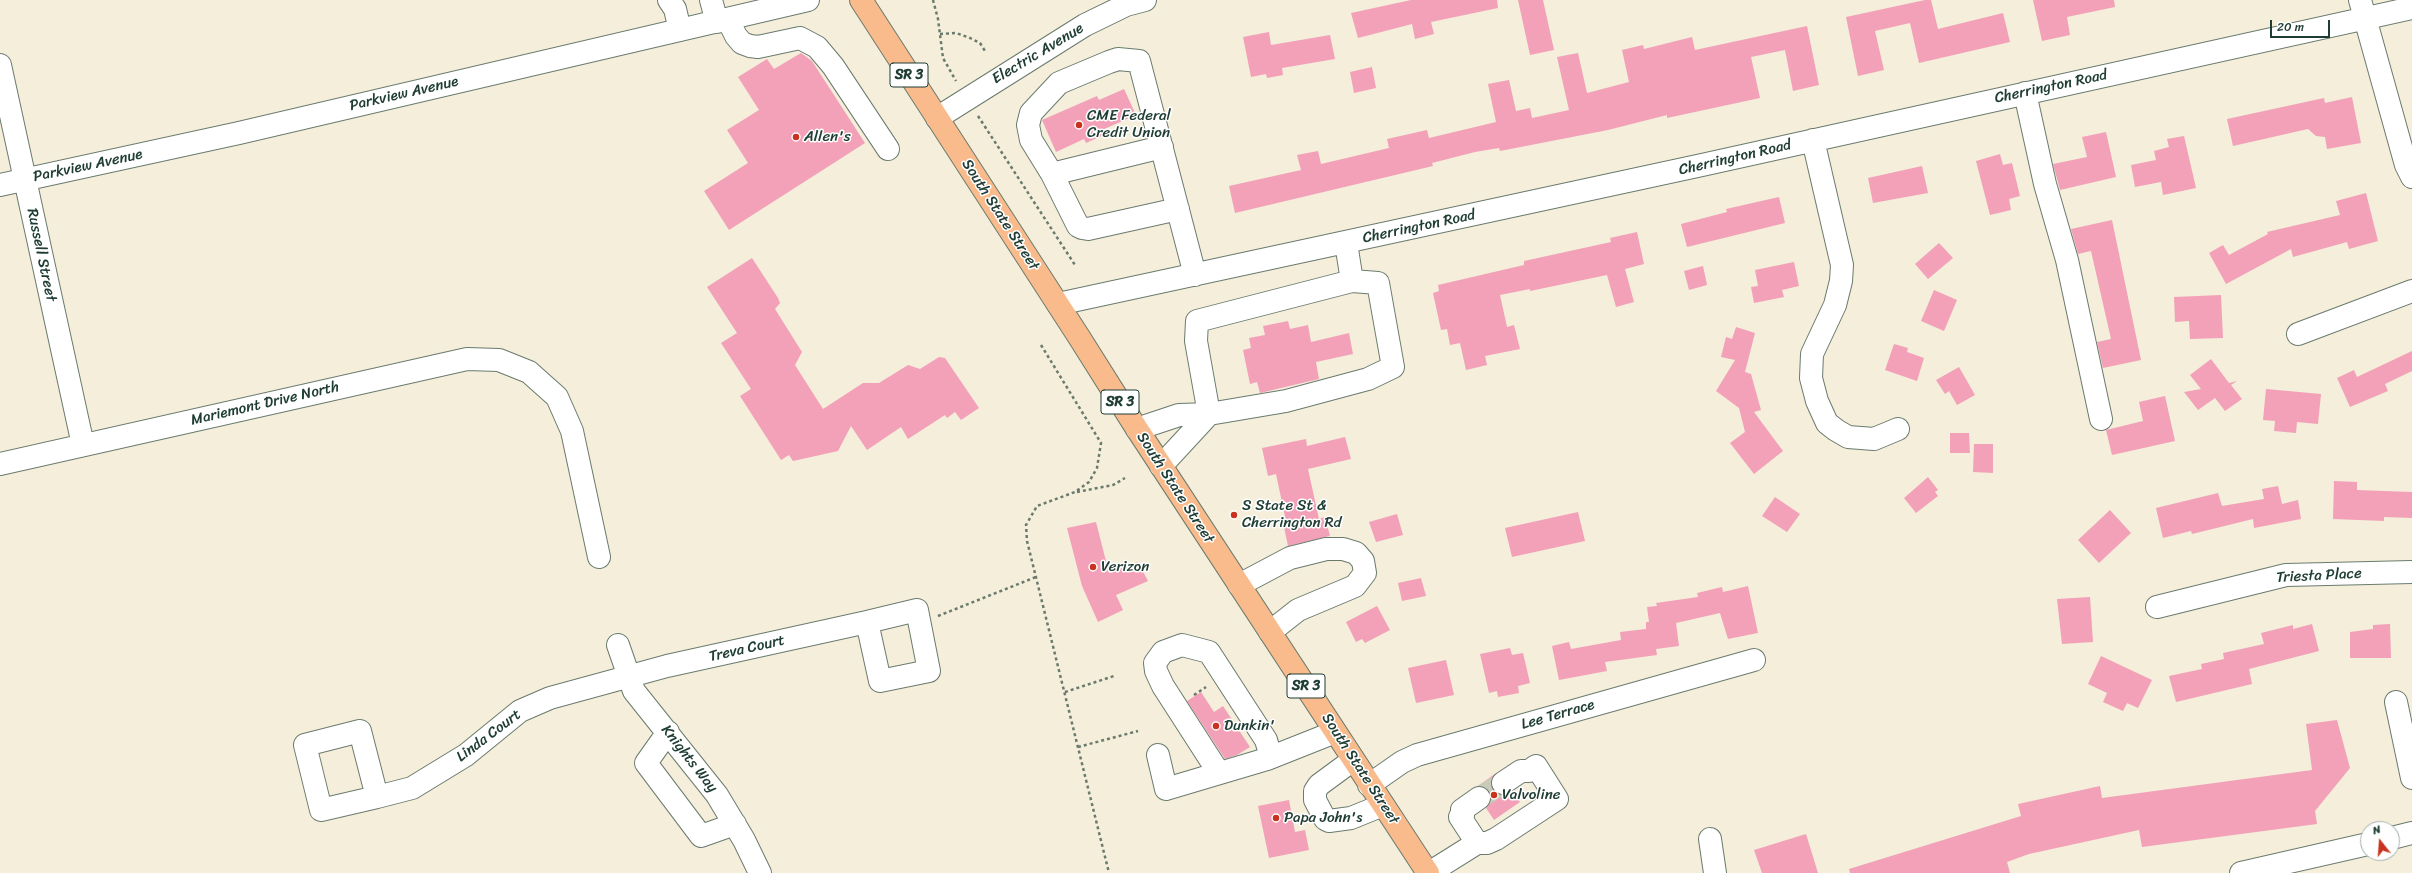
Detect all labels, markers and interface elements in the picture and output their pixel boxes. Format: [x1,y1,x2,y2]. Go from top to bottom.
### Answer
scale bar [2272,12,2332,38]
text: 20 m [2277,16,2304,38]
street label: Electric Avenue [989,20,1087,88]
road number: SR 3 [890,63,928,87]
street label: Cherrington Road [1993,66,2109,108]
street label: Parkview Avenue [348,73,460,115]
place label: CME Federal Credit Union [1087,107,1171,142]
marker: CME Federal Credit Union [1074,120,1084,130]
place label: Allen's [804,128,851,146]
marker: Allen's [791,132,801,142]
street label: Cherrington Road [1677,136,1793,180]
street label: Parkview Avenue [32,146,144,186]
street label: South State Street [957,156,1043,274]
street label: Cherrington Road [1361,206,1477,248]
street label: Russell Street [22,207,60,303]
street label: Mariemont Drive North [189,378,341,430]
road number: SR 3 [1101,390,1139,414]
street label: South State Street [1132,429,1218,547]
place label: S State St & Cherrington Rd [1242,497,1341,532]
marker: S State St & Cherrington Rd [1229,510,1239,520]
place label: Verizon [1101,558,1149,576]
marker: Verizon [1088,562,1098,572]
street label: Triesta Place [2276,565,2362,587]
street label: Treva Court [707,632,787,666]
road number: SR 3 [1287,674,1325,698]
street label: Lee Terrace [1519,696,1597,734]
street label: Linda Court [453,706,525,766]
street label: South State Street [1317,710,1403,828]
place label: Dunkin' [1224,717,1275,735]
marker: Dunkin' [1211,721,1221,731]
street label: Knights Way [657,722,721,796]
place label: Valvoline [1502,786,1560,804]
marker: Valvoline [1489,790,1499,800]
place label: Papa John's [1284,809,1362,827]
marker: Papa John's [1271,813,1281,823]
text: N [2370,820,2383,840]
north arrow [2360,821,2400,861]

